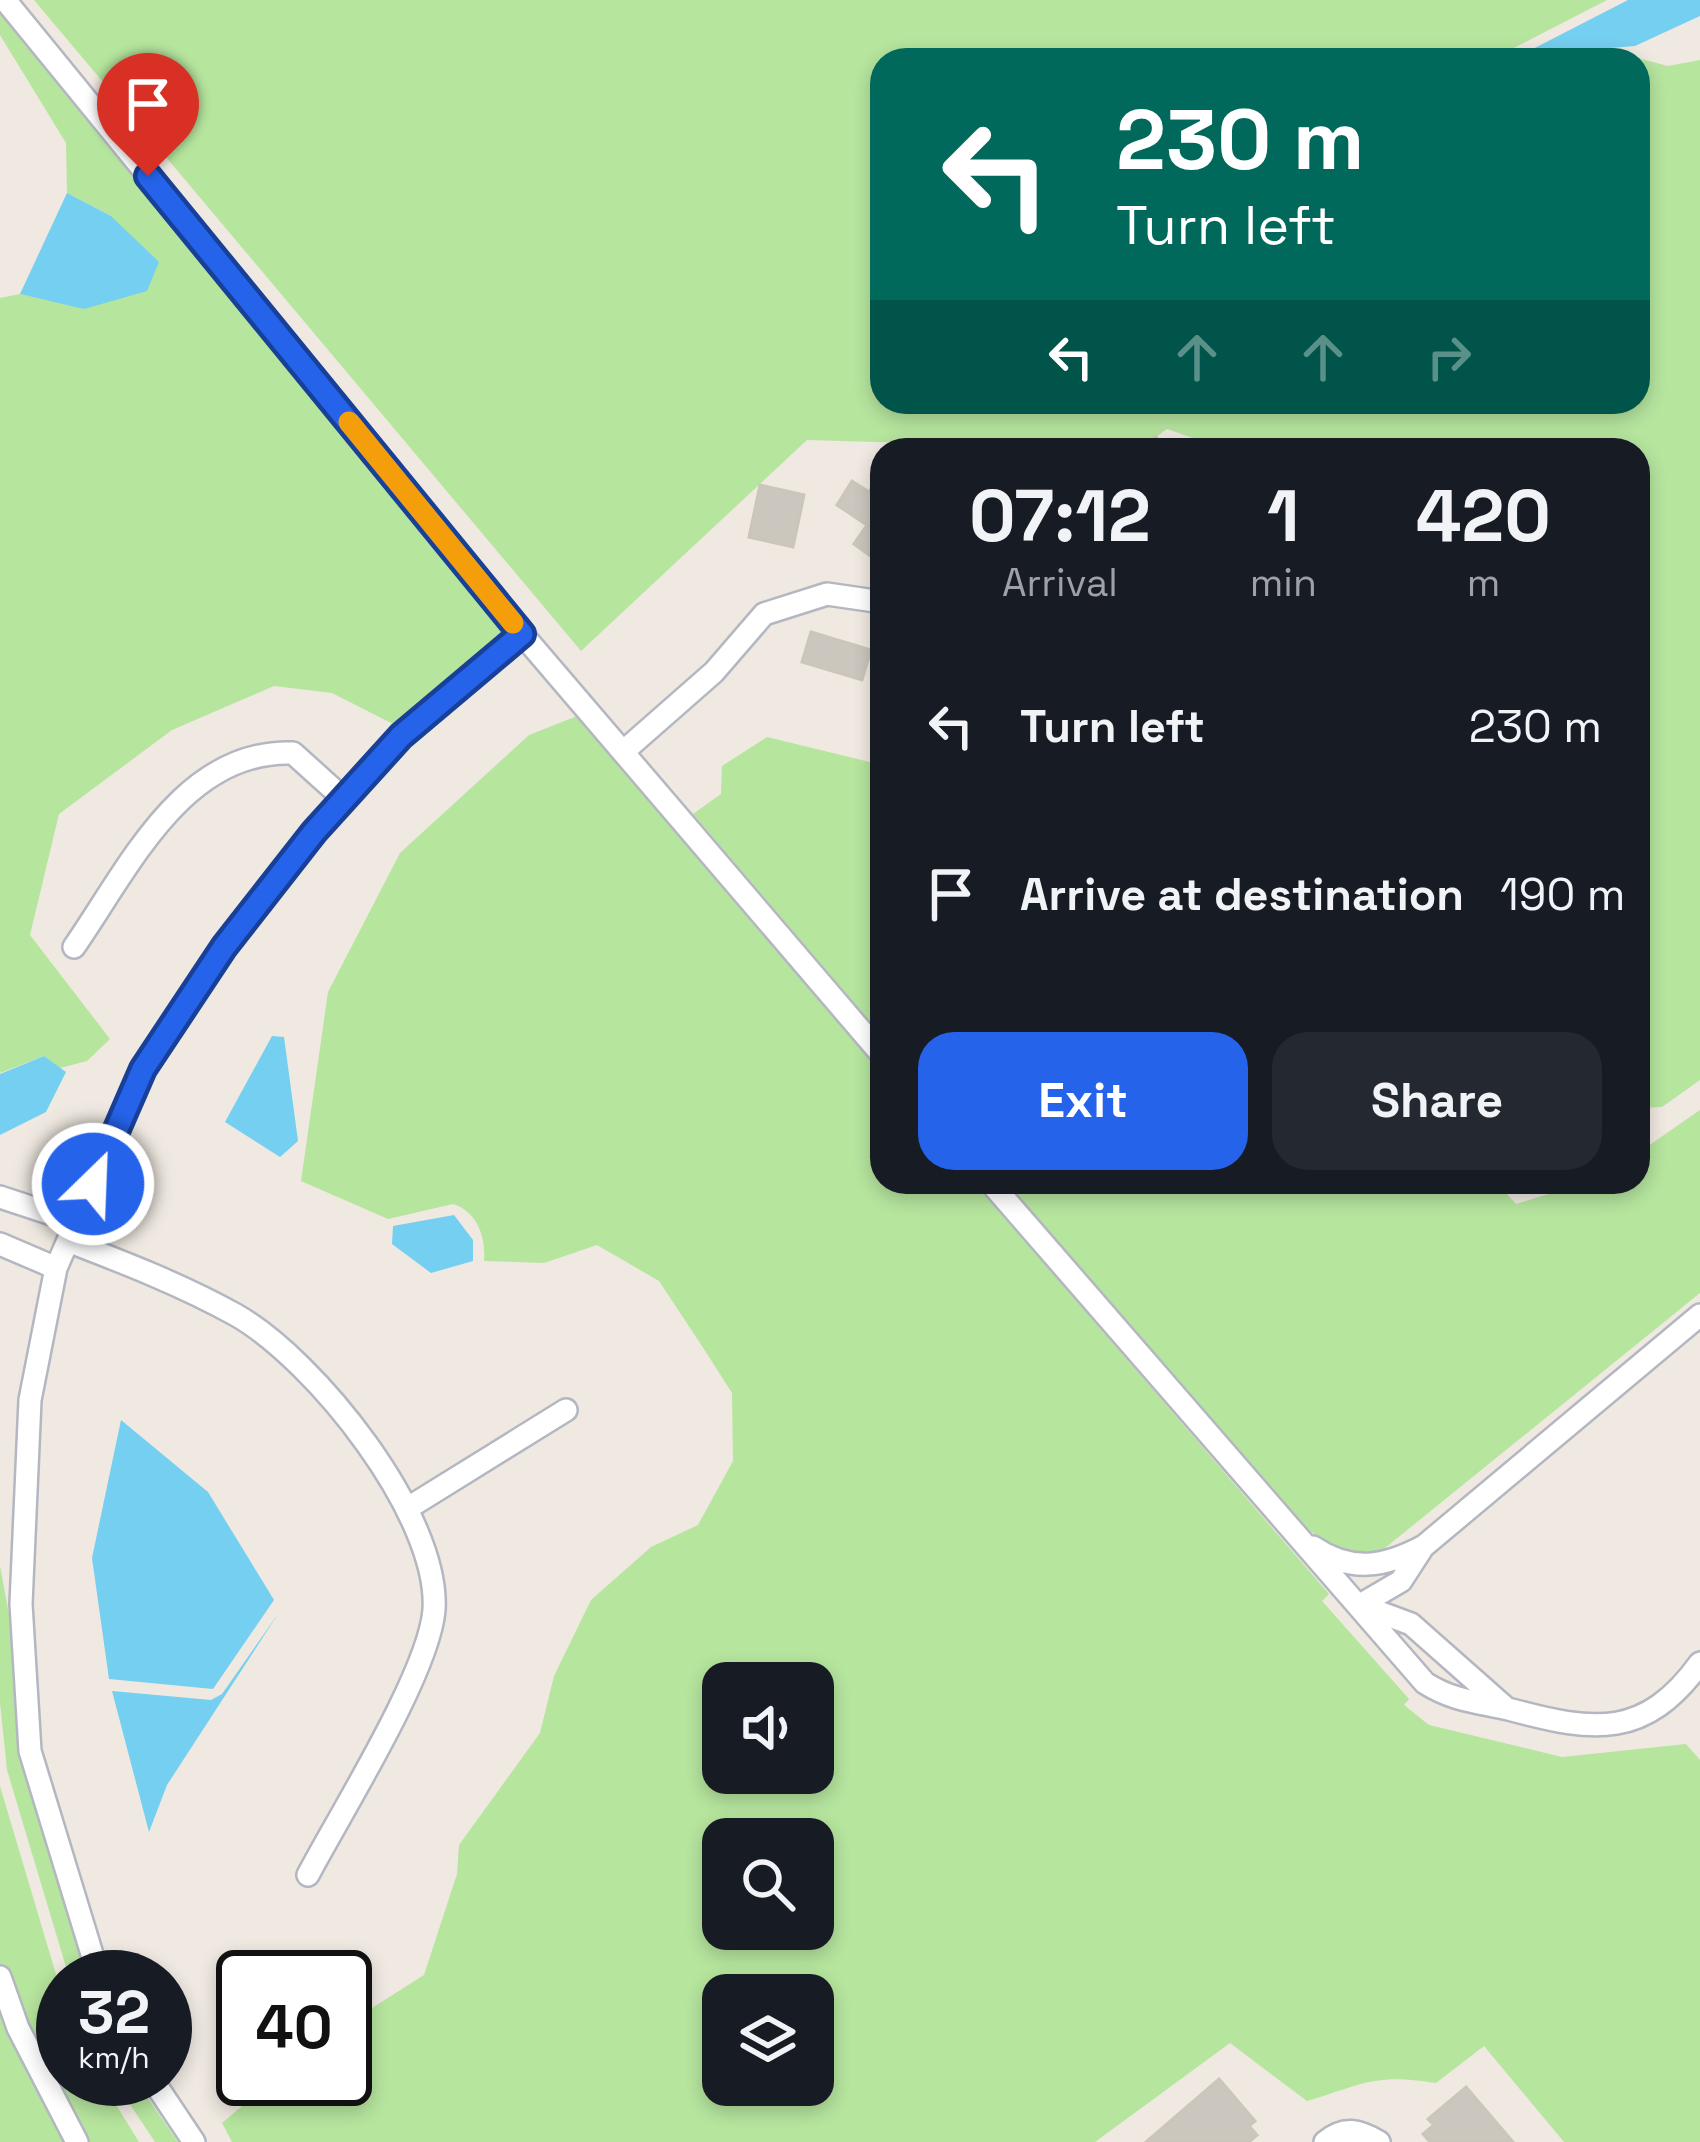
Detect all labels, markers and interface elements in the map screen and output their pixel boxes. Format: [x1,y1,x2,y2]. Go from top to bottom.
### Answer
pin [97,53,199,176]
icon: arrive [115,71,181,137]
text: 230 m [1116,86,1364,194]
icon: left [918,96,1074,252]
text: Turn left [1116,191,1336,260]
icon: left [1038,324,1104,390]
icon: ahead [1164,324,1230,390]
icon: ahead [1290,324,1356,390]
icon: right [1416,324,1482,390]
text: 07:12 [969,470,1151,562]
text: 1 [1267,470,1300,562]
text: 420 [1416,470,1551,562]
text: Arrival [1002,558,1118,607]
text: min [1250,558,1317,607]
text: m [1467,558,1500,607]
icon: left [918,693,984,759]
text: Turn left [1020,698,1205,755]
text: 230 m [1469,698,1602,755]
icon: arrive [918,861,984,927]
text: Arrive at destination [1020,866,1464,923]
text: 190 m [1500,866,1626,923]
button: Exit [918,1032,1248,1170]
button: Share [1272,1032,1602,1170]
position arrow [30,1121,156,1247]
map controls [702,1662,834,2106]
button: sound [702,1662,834,1794]
button: search [702,1818,834,1950]
speed limit sign: 40 [216,1950,372,2106]
text: 32 [78,1974,150,2051]
button: layers [702,1974,834,2106]
text: km/h [78,2038,150,2077]

